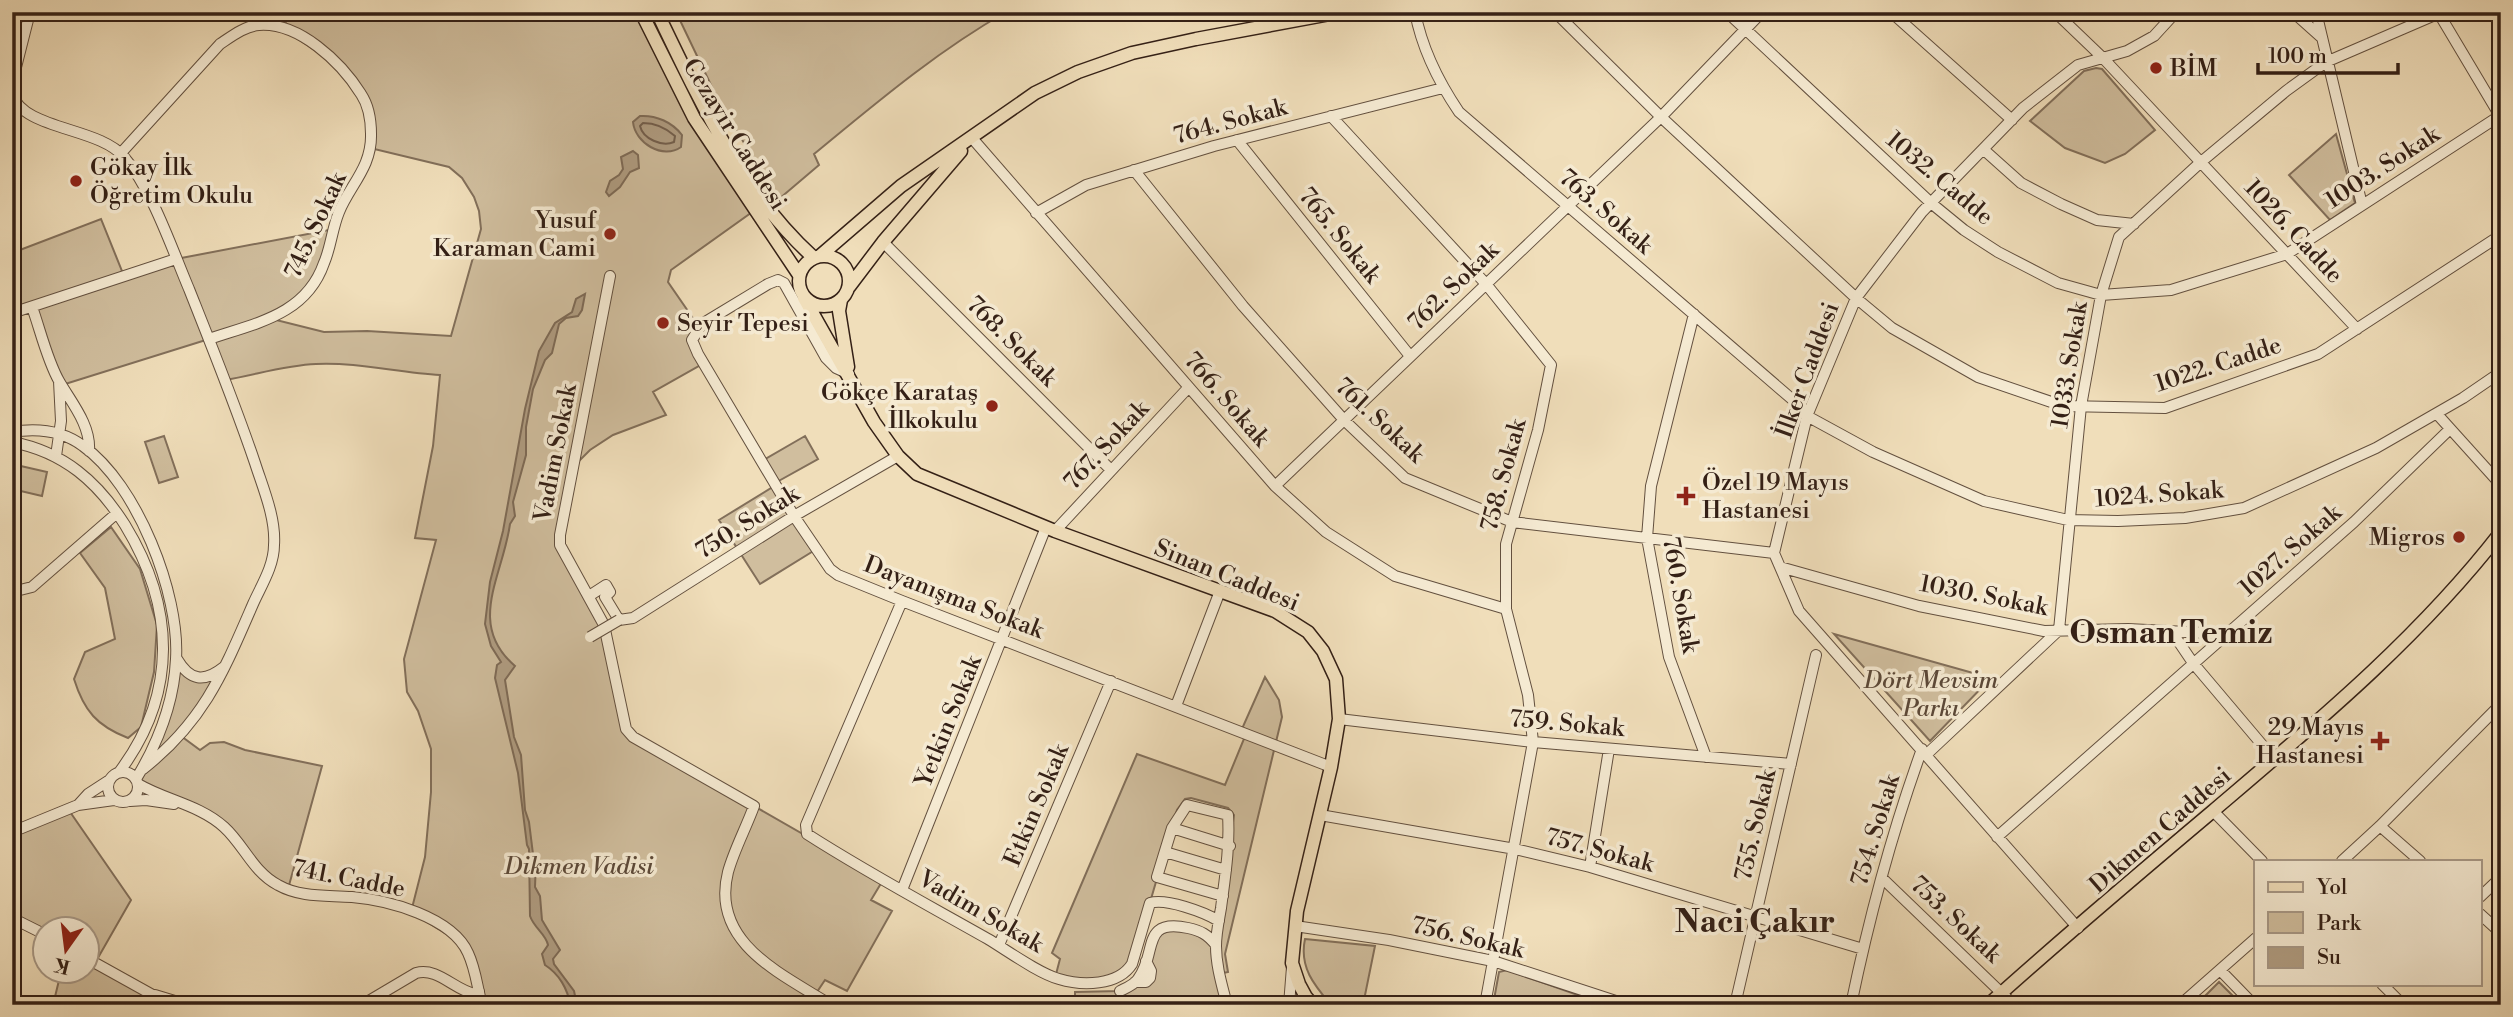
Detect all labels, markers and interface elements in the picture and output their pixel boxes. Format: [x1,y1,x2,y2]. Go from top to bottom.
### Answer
scale bar [2258,32,2398,76]
text: 100 m [2268,44,2327,70]
street label: Cezayir Caddesi [675,53,793,216]
place label: BİM [2169,53,2217,84]
marker: BİM [2148,60,2164,76]
street label: 764. Sokak [1170,92,1292,151]
street label: 1003. Sokak [2320,119,2447,216]
street label: 1032. Cadde [1880,125,1999,232]
place label: Gökay İlk Öğretim Okulu [90,152,253,211]
street label: 763. Sokak [1552,163,1660,262]
street label: 745. Sokak [278,166,354,283]
marker: Gökay İlk Öğretim Okulu [68,173,84,189]
street label: 1026. Cadde [2237,173,2349,290]
street label: 765. Sokak [1291,182,1388,291]
place label: Yusuf Karaman Cami [433,206,597,264]
marker: Yusuf Karaman Cami [602,226,618,242]
street label: 762. Sokak [1402,235,1507,338]
street label: 768. Sokak [960,290,1064,394]
street label: İlker Caddesi [1769,298,1846,442]
street label: 1033. Sokak [2045,298,2095,431]
place label: Seyir Tepesi [677,309,809,339]
marker: Seyir Tepesi [655,315,671,331]
street label: 1022. Cadde [2151,330,2285,399]
street label: 766. Sokak [1177,346,1277,454]
street label: 761. Sokak [1328,372,1431,471]
place label: Gökçe Karataş İlkokulu [821,378,978,436]
street label: Vadim Sokak [528,380,584,526]
street label: 767. Sokak [1058,394,1157,497]
marker: Gökçe Karataş İlkokulu [984,398,1000,414]
street label: 758. Sokak [1475,414,1534,535]
place label: Özel 19 Mayıs Hastanesi [1702,467,1849,526]
street label: 1024. Sokak [2094,475,2226,514]
street label: 750. Sokak [690,479,806,566]
marker: Özel 19 Mayıs Hastanesi [1676,486,1696,506]
street label: 1027. Sokak [2233,497,2349,603]
place label: Migros [2369,523,2445,553]
marker: Migros [2451,529,2467,545]
street label: Sinan Caddesi [1150,533,1304,619]
street label: 760. Sokak [1655,535,1705,657]
street label: Dayanışma Sokak [859,550,1049,647]
street label: 1030. Sokak [1917,569,2052,623]
district label: Osman Temiz [2070,613,2272,653]
street label: Yetkin Sokak [908,650,990,794]
park label: Dört Mevsim Parkı [1863,666,1999,724]
street label: 759. Sokak [1508,704,1627,744]
place label: 29 Mayıs Hastanesi [2256,713,2364,771]
marker: 29 Mayıs Hastanesi [2370,731,2390,751]
street label: Etkin Sokak [998,738,1077,871]
street label: Dikmen Caddesi [2084,761,2238,900]
street label: 755. Sokak [1729,765,1784,884]
street label: 754. Sokak [1845,769,1908,890]
street label: 757. Sokak [1542,822,1659,880]
park label: Dikmen Vadisi [503,852,654,882]
street label: 741. Cadde [290,853,408,905]
legend [2254,860,2482,986]
street label: Vadim Sokak [912,863,1050,961]
street label: 753. Sokak [1904,870,2008,970]
text: Yol [2316,875,2347,901]
district label: Naci Çakır [1675,902,1835,942]
street label: 756. Sokak [1408,910,1529,966]
text: Park [2317,911,2362,937]
north arrow [32,916,102,986]
text: Su [2317,945,2341,971]
text: K [51,952,73,979]

